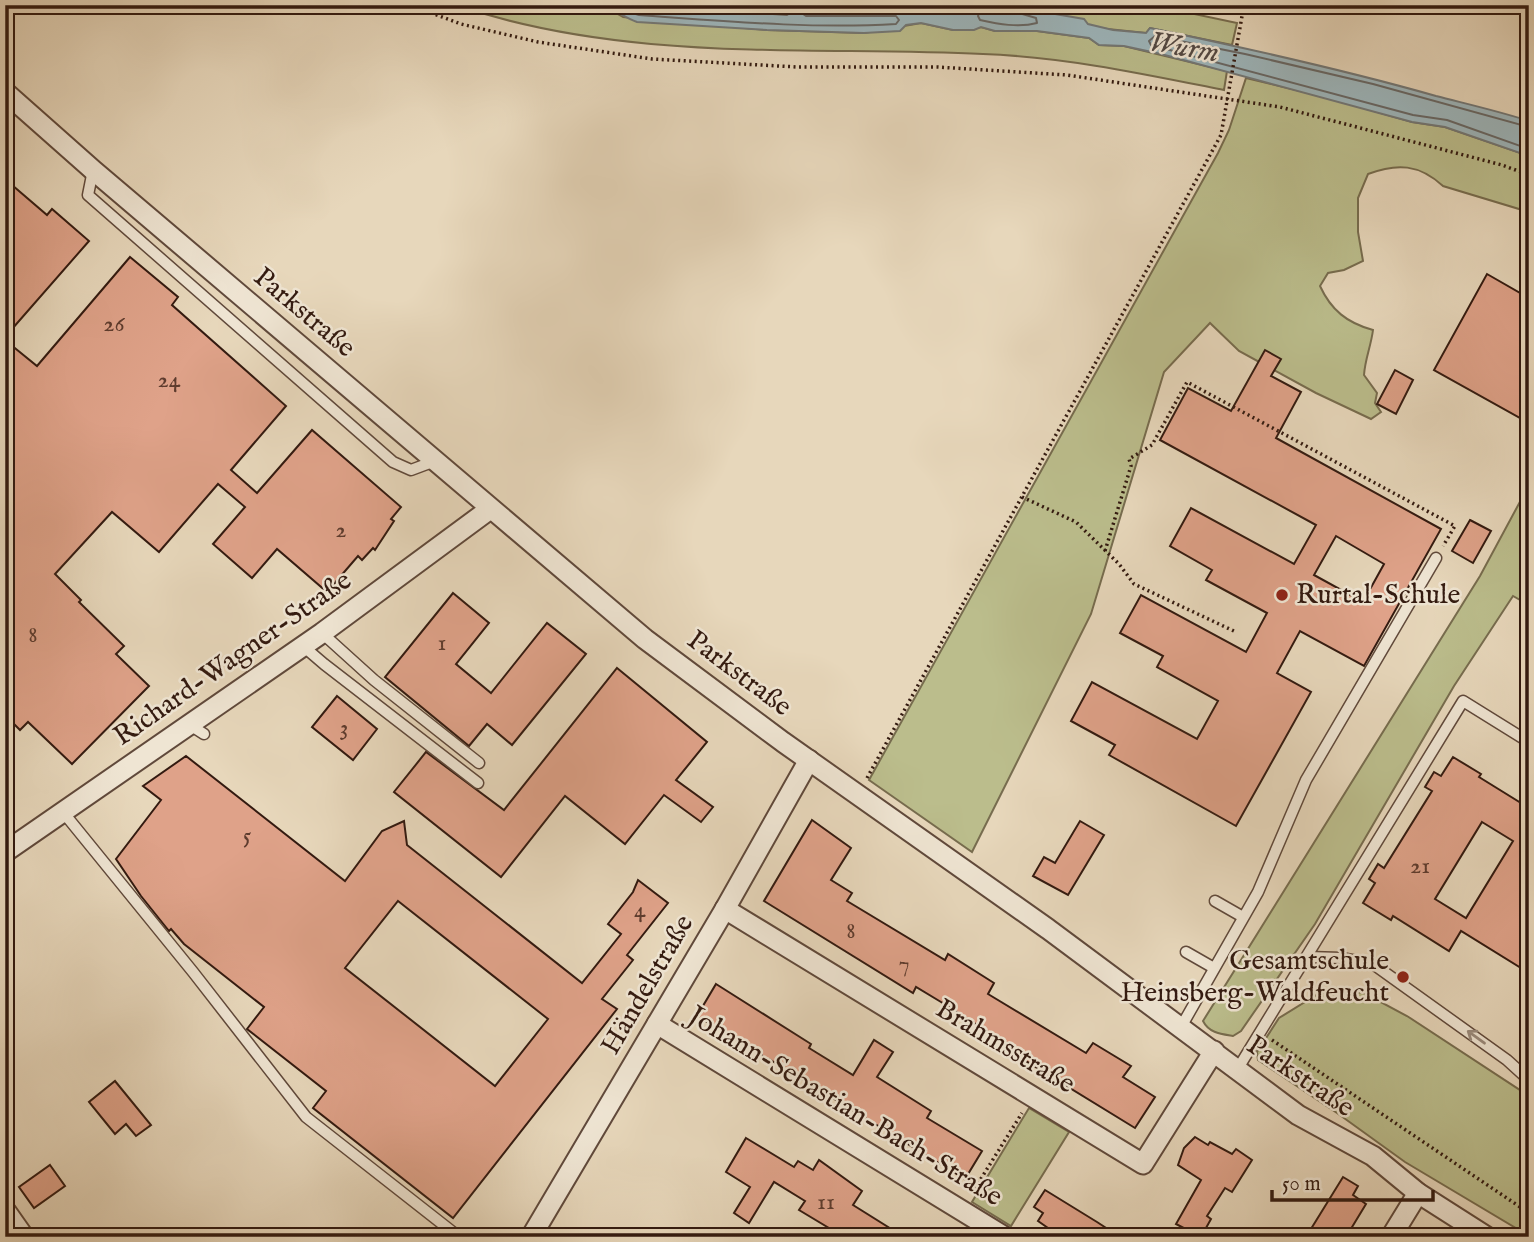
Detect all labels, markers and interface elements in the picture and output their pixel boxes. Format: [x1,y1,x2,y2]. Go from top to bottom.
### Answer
water label: Wurm [1146,24,1222,72]
street label: Parkstraße [246,260,362,366]
house number: 26 [103,309,126,340]
house number: 24 [157,365,181,396]
house number: 2 [335,515,347,546]
street label: Richard-Wagner-Straße [107,564,359,754]
place label: Rurtal-Schule [1296,578,1460,613]
marker: Rurtal-Schule [1274,587,1290,603]
house number: 8 [28,620,38,651]
street label: Parkstraße [680,623,799,725]
house number: 1 [438,628,446,659]
house number: 3 [340,713,348,744]
house number: 5 [243,821,252,852]
house number: 21 [1410,851,1430,882]
house number: 4 [634,895,646,926]
street label: Händelstraße [594,909,702,1061]
house number: 8 [846,916,856,947]
place label: Gesamtschule Heinsberg-Waldfeucht [1121,944,1389,1011]
house number: 7 [898,949,910,980]
marker: Gesamtschule Heinsberg-Waldfeucht [1395,969,1411,985]
street label: Brahmsstraße [929,992,1081,1102]
street label: Johann-Sebastian-Bach-Straße [679,998,1009,1215]
street label: Parkstraße [1239,1028,1361,1126]
one-way arrow [1467,1030,1486,1044]
scale bar [1272,1158,1432,1202]
text: 50 m [1282,1171,1321,1198]
house number: 11 [817,1187,835,1218]

